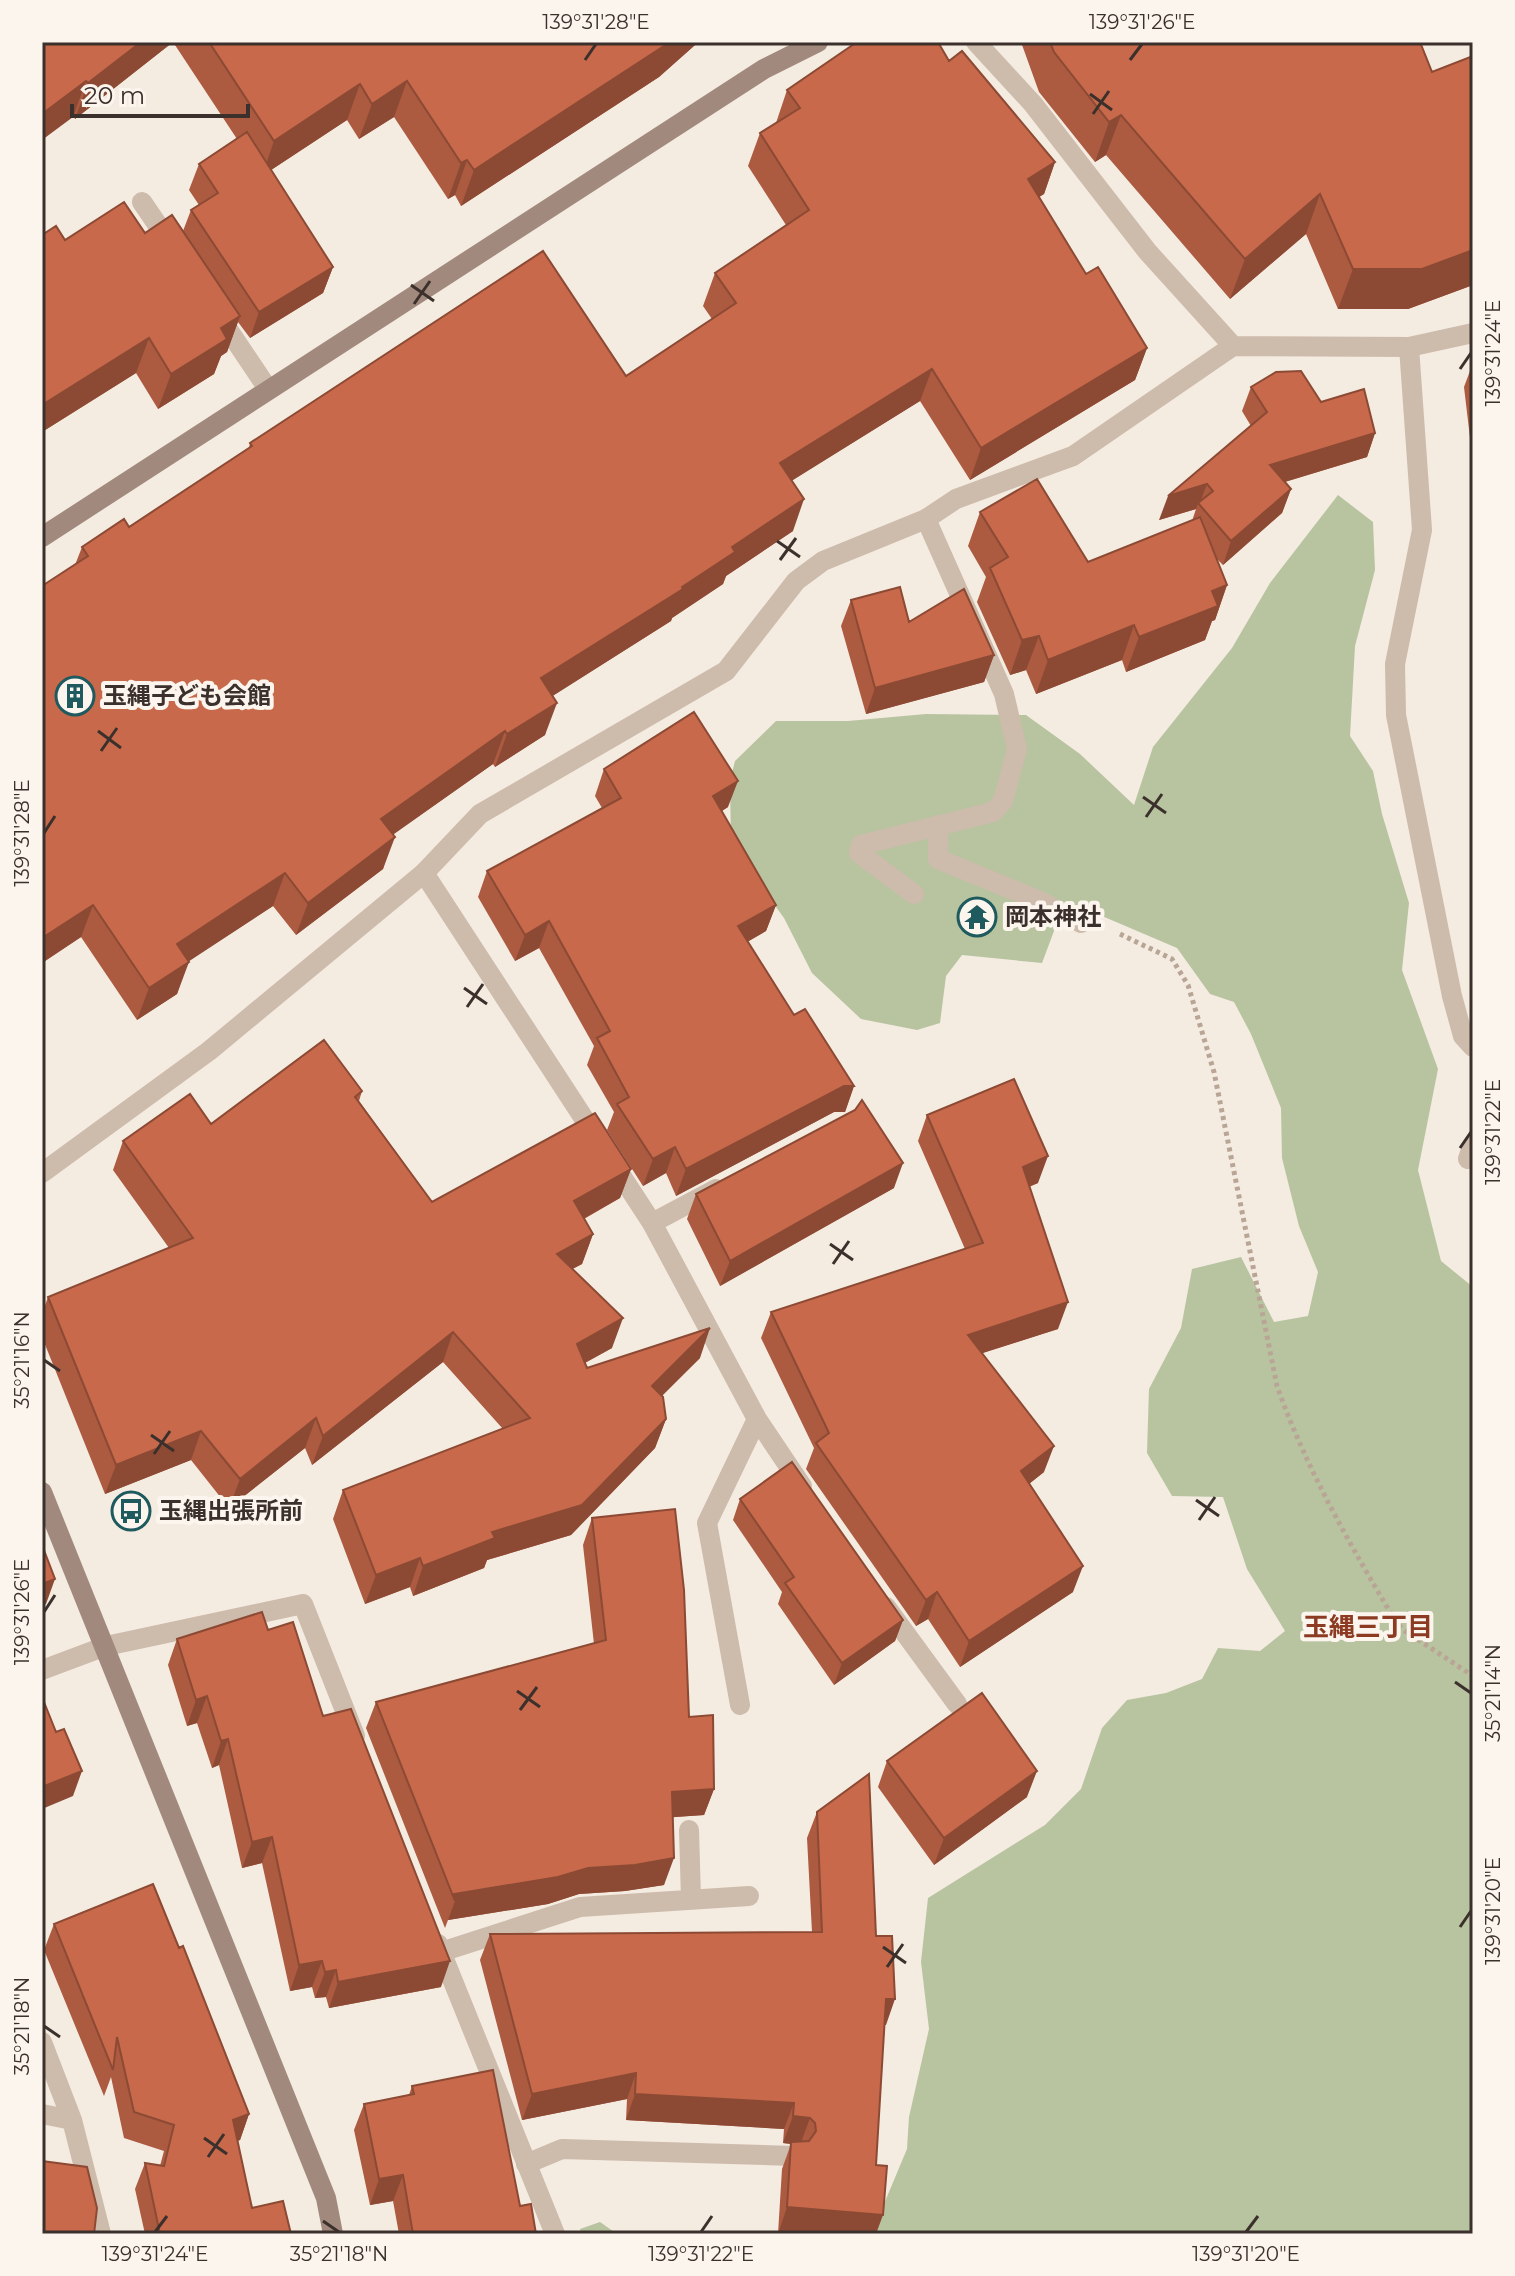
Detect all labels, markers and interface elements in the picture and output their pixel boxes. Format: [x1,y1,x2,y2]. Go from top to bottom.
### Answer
text: 139°31'28"E [542,10,650,34]
text: 139°31'26"E [1089,10,1195,34]
scale bar [72,68,248,118]
text: 20 m [84,81,145,110]
text: 139°31'24"E [1481,300,1505,406]
building icon: 玉縄子ども会館 [54,675,96,717]
place label: 玉縄子ども会館 [103,681,271,710]
text: 139°31'28"E [10,779,34,887]
temple icon: 岡本神社 [956,896,998,938]
place label: 岡本神社 [1005,902,1101,931]
text: 139°31'22"E [1481,1079,1505,1185]
text: 35°21'16"N [10,1311,34,1409]
bus stop icon: 玉縄出張所前 [110,1490,152,1532]
place label: 玉縄出張所前 [159,1496,303,1525]
text: 139°31'26"E [10,1559,34,1665]
district label: 玉縄三丁目 [1303,1611,1433,1643]
text: 35°21'14"N [1481,1644,1505,1742]
text: 139°31'20"E [1481,1857,1505,1965]
text: 35°21'18"N [10,1977,34,2075]
text: 139°31'24"E [102,2242,208,2266]
text: 35°21'18"N [290,2242,388,2266]
text: 139°31'22"E [648,2242,754,2266]
text: 139°31'20"E [1192,2242,1300,2266]

